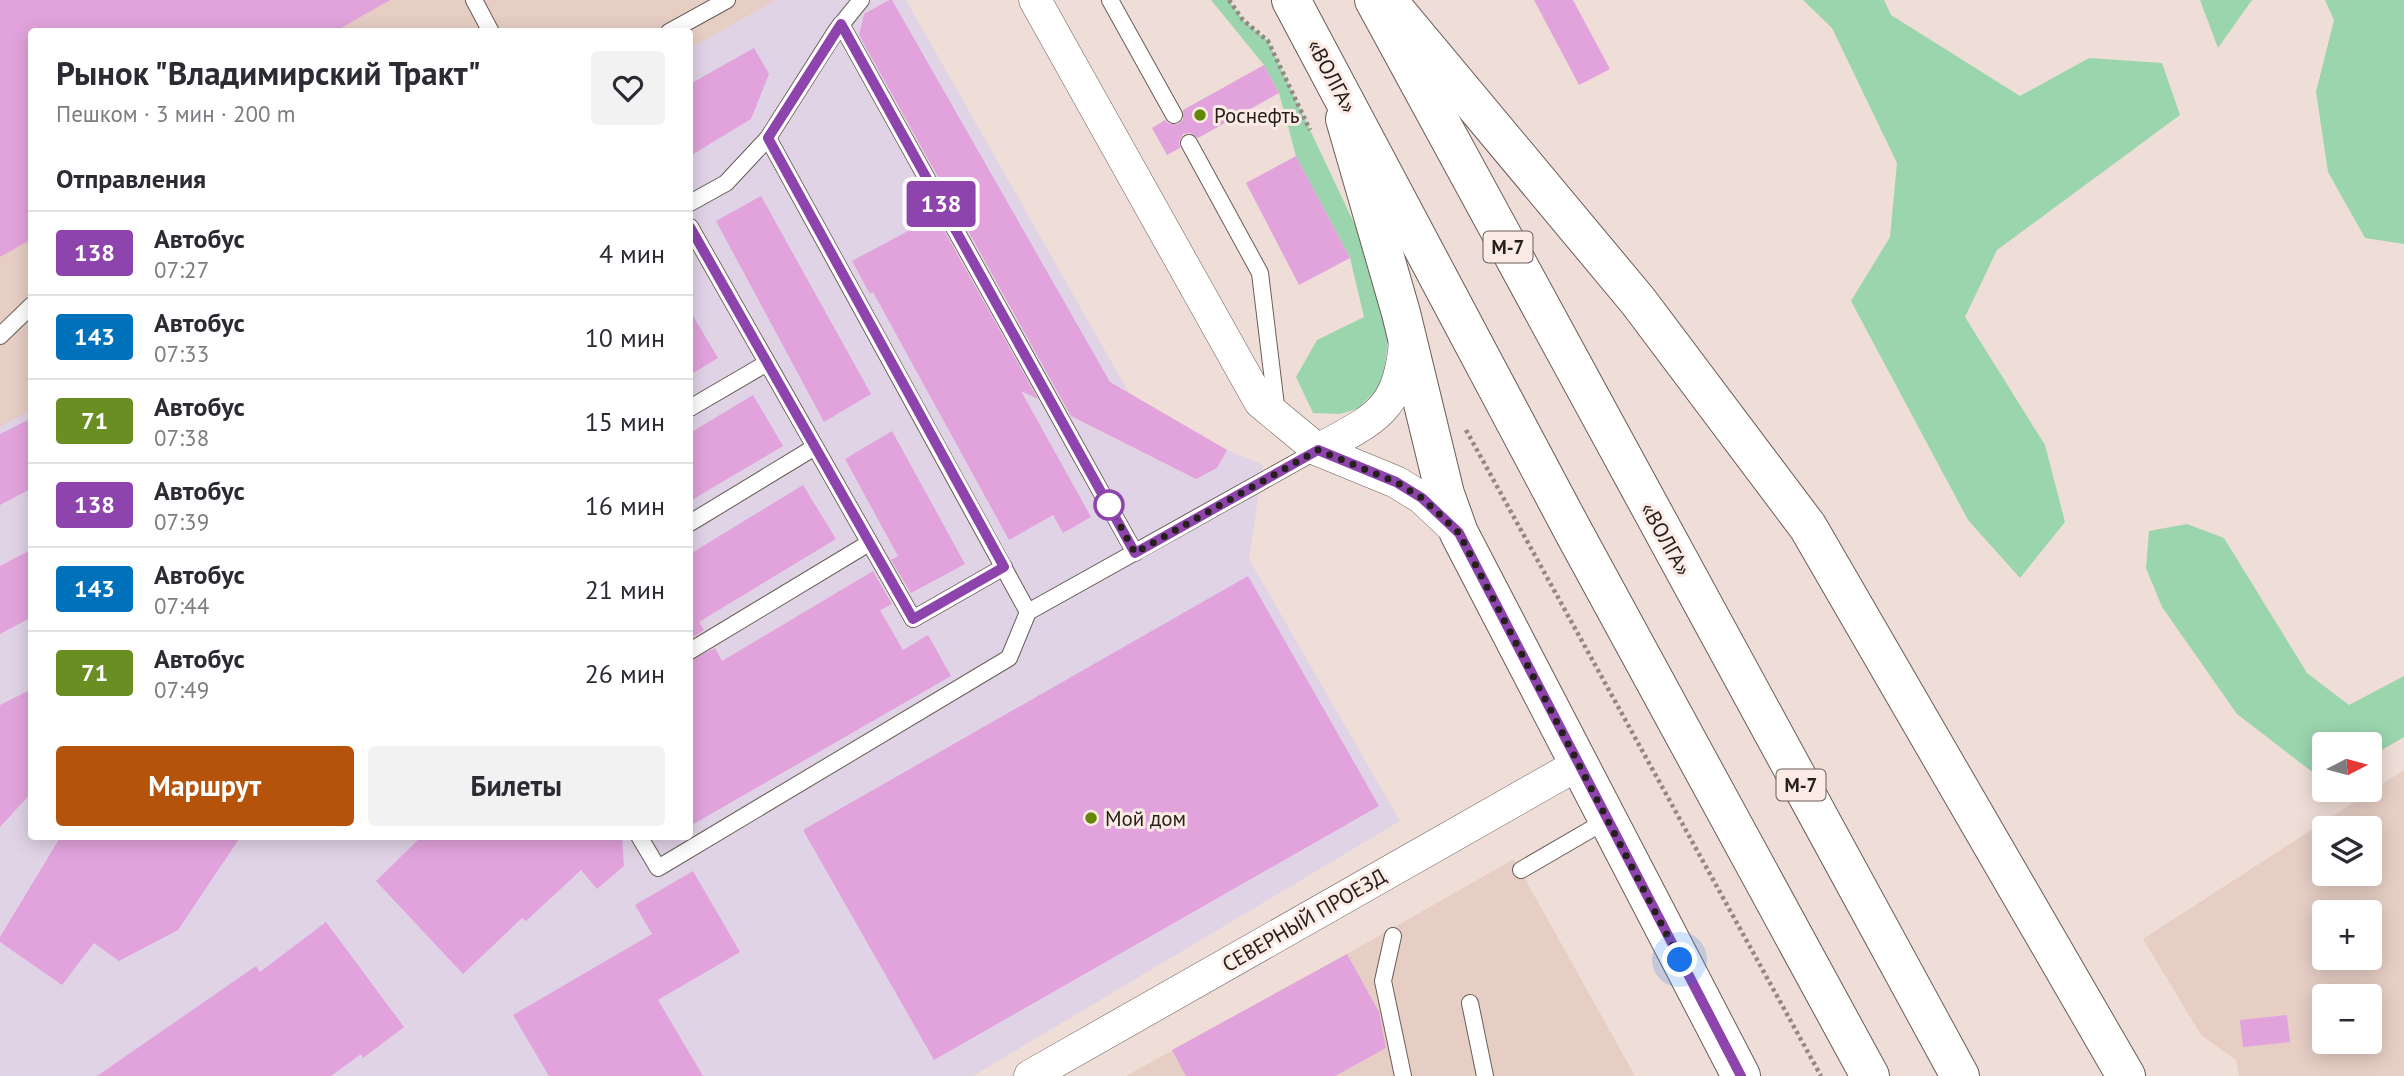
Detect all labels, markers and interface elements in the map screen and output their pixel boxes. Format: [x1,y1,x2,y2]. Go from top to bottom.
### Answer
street label: «ВОЛГА» [1301,34,1363,118]
text: Рынок "Владимирский Тракт" [56,51,481,94]
button: heart [591,51,665,125]
text: Пешком · 3 мин · 200 m [56,99,295,128]
place label: Роснефть [1214,102,1300,129]
marker: Роснефть [1192,107,1208,123]
text: Отправления [56,162,206,195]
line badge: 138 [901,181,981,227]
text: 138 [921,188,961,219]
text: Автобус [154,222,245,255]
road number: М-7 [1484,232,1532,262]
text: 138 [74,237,115,268]
text: 4 мин [599,237,665,270]
text: 07:27 [154,255,209,284]
text: Автобус [154,306,245,339]
text: 143 [74,321,115,352]
text: 10 мин [585,321,665,354]
text: 07:33 [154,339,209,368]
text: Автобус [154,390,245,423]
text: 71 [81,405,108,436]
text: 15 мин [585,405,665,438]
text: 07:38 [154,423,209,452]
text: Автобус [154,474,245,507]
text: 138 [74,489,115,520]
text: 16 мин [585,489,665,522]
unlabelled marker [1094,490,1124,520]
street label: «ВОЛГА» [1635,498,1697,580]
text: 07:39 [154,507,209,536]
text: Автобус [154,558,245,591]
text: 143 [74,573,115,604]
text: 21 мин [585,573,665,606]
text: 07:44 [154,591,209,620]
text: Автобус [154,642,245,675]
text: 71 [81,657,108,688]
text: 26 мин [585,657,665,690]
text: 07:49 [154,675,209,704]
north arrow [2312,732,2382,802]
map controls [2312,732,2382,1054]
button: Маршрут [56,746,354,826]
button: Билеты [368,746,665,826]
road number: М-7 [1776,770,1826,800]
place label: Мой дом [1105,805,1186,832]
marker: Мой дом [1083,810,1099,826]
button: layers [2312,816,2382,886]
street label: СЕВЕРНЫЙ ПРОЕЗД [1217,862,1391,978]
button: + [2312,900,2382,970]
your location [1662,942,1697,977]
button: − [2312,984,2382,1054]

